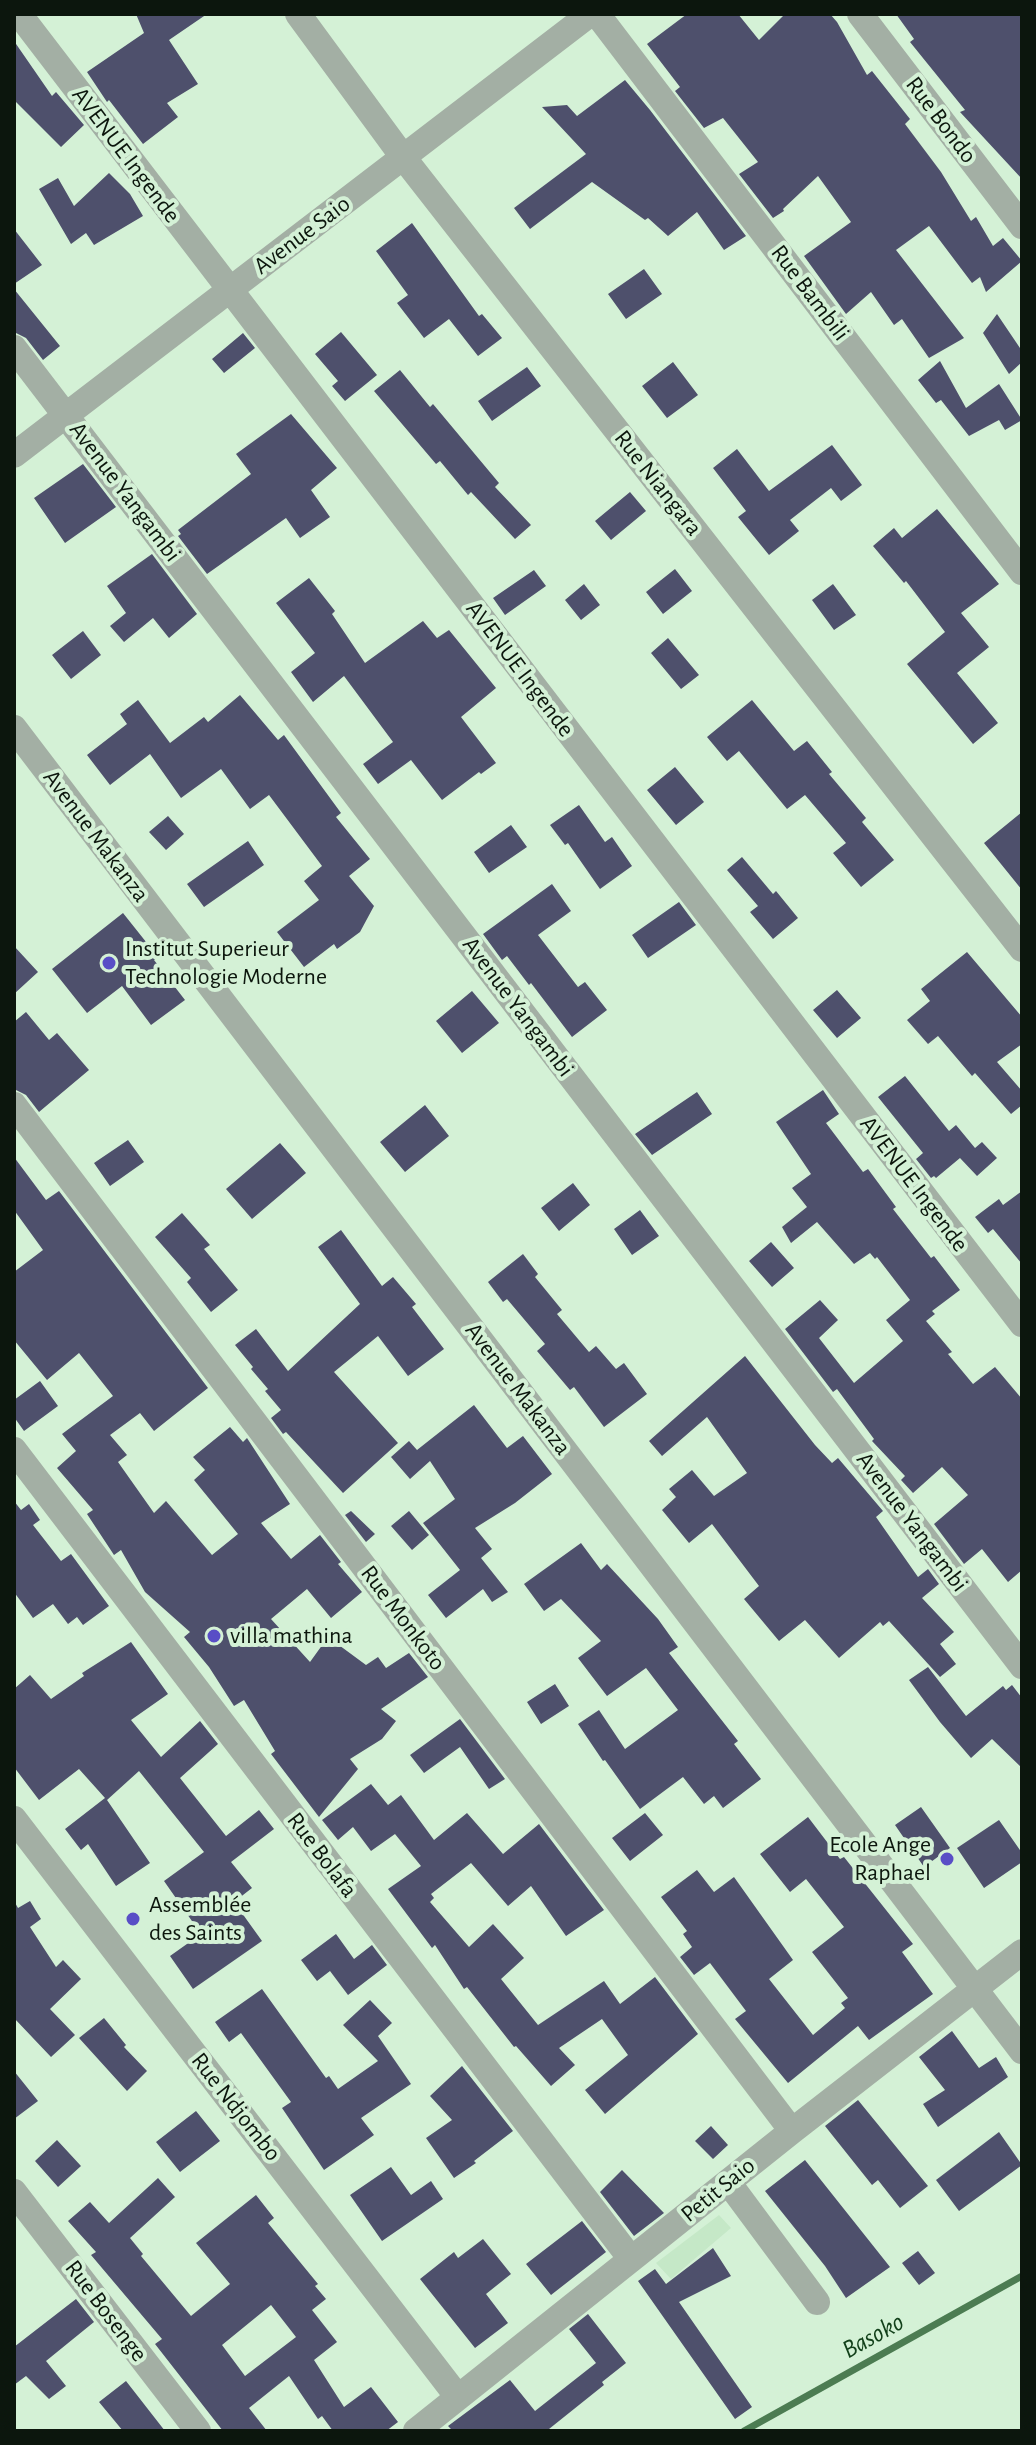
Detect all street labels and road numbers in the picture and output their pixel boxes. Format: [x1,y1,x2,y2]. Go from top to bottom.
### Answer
street label: Rue Bondo [899,71,983,169]
street label: AVENUE Ingende [66,81,186,229]
street label: Avenue Saio [248,189,356,281]
street label: Rue Bambili [765,239,855,347]
street label: Avenue Yangambi [63,416,187,568]
street label: Rue Niangara [608,424,708,542]
street label: AVENUE Ingende [460,595,580,743]
street label: Avenue Makanza [37,764,155,908]
street label: Avenue Yangambi [456,931,580,1083]
street label: AVENUE Ingende [854,1110,974,1258]
street label: Avenue Makanza [459,1317,577,1461]
street label: Avenue Yangambi [850,1446,974,1598]
street label: Rue Monkoto [354,1560,452,1676]
street label: Rue Bolafa [281,1807,363,1903]
street label: Rue Ndjombo [185,2047,287,2167]
street label: Petit Saio [675,2151,761,2229]
street label: Rue Bosenge [59,2255,153,2367]

